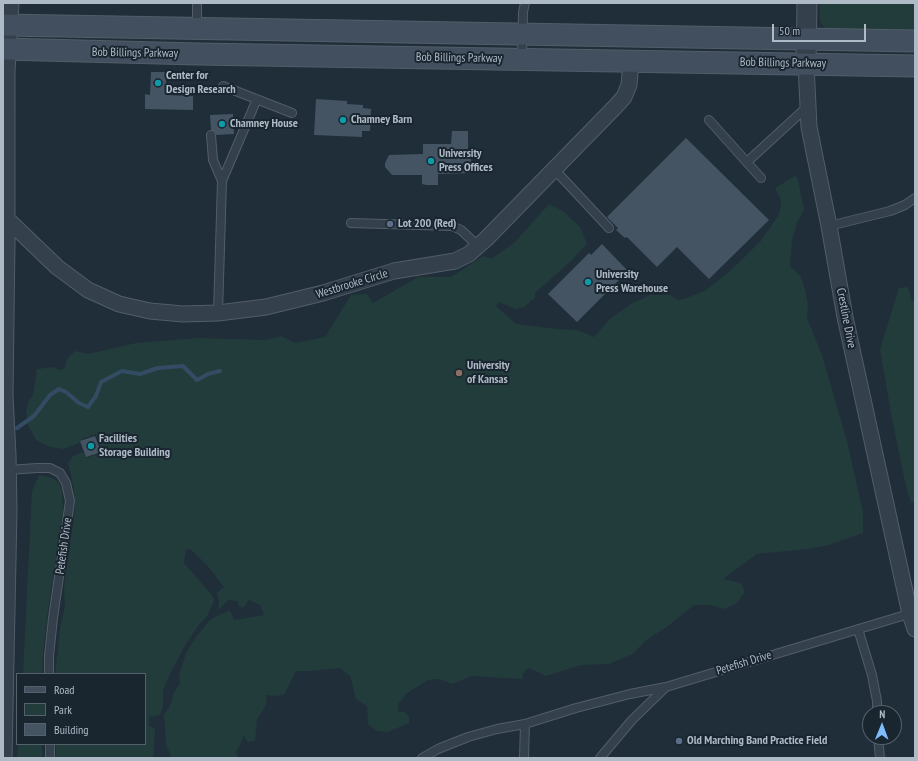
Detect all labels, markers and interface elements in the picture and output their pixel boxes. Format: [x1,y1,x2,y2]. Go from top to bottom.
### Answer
scale bar [774,16,868,42]
text: 50 m [779,23,800,38]
street label: Bob Billings Parkway [92,45,178,61]
street label: Bob Billings Parkway [416,50,502,66]
street label: Bob Billings Parkway [740,55,826,71]
place label: Center for Design Research [166,69,236,97]
marker: Center for Design Research [153,78,163,88]
place label: Chamney Barn [351,113,412,127]
marker: Chamney Barn [338,115,348,125]
place label: Chamney House [230,117,298,131]
marker: Chamney House [217,119,227,129]
place label: University Press Offices [439,147,493,175]
marker: University Press Offices [426,156,436,166]
place label: Lot 200 (Red) [398,217,456,231]
marker: Lot 200 (Red) [385,219,395,229]
street label: Westbrooke Circle [314,266,390,302]
place label: University Press Warehouse [596,268,668,296]
marker: University Press Warehouse [583,277,593,287]
street label: Crestline Drive [833,287,859,349]
place label: University of Kansas [467,359,510,387]
marker: University of Kansas [454,368,464,378]
place label: Facilities Storage Building [99,432,170,460]
marker: Facilities Storage Building [86,441,96,451]
street label: Petefish Drive [53,517,75,575]
street label: Petefish Drive [715,648,773,678]
legend [16,673,146,745]
text: Road [54,682,74,697]
text: Park [54,702,72,717]
north arrow [862,705,902,745]
text: N [879,707,885,721]
text: Building [54,722,89,737]
place label: Old Marching Band Practice Field [687,734,827,748]
marker: Old Marching Band Practice Field [674,736,684,746]

